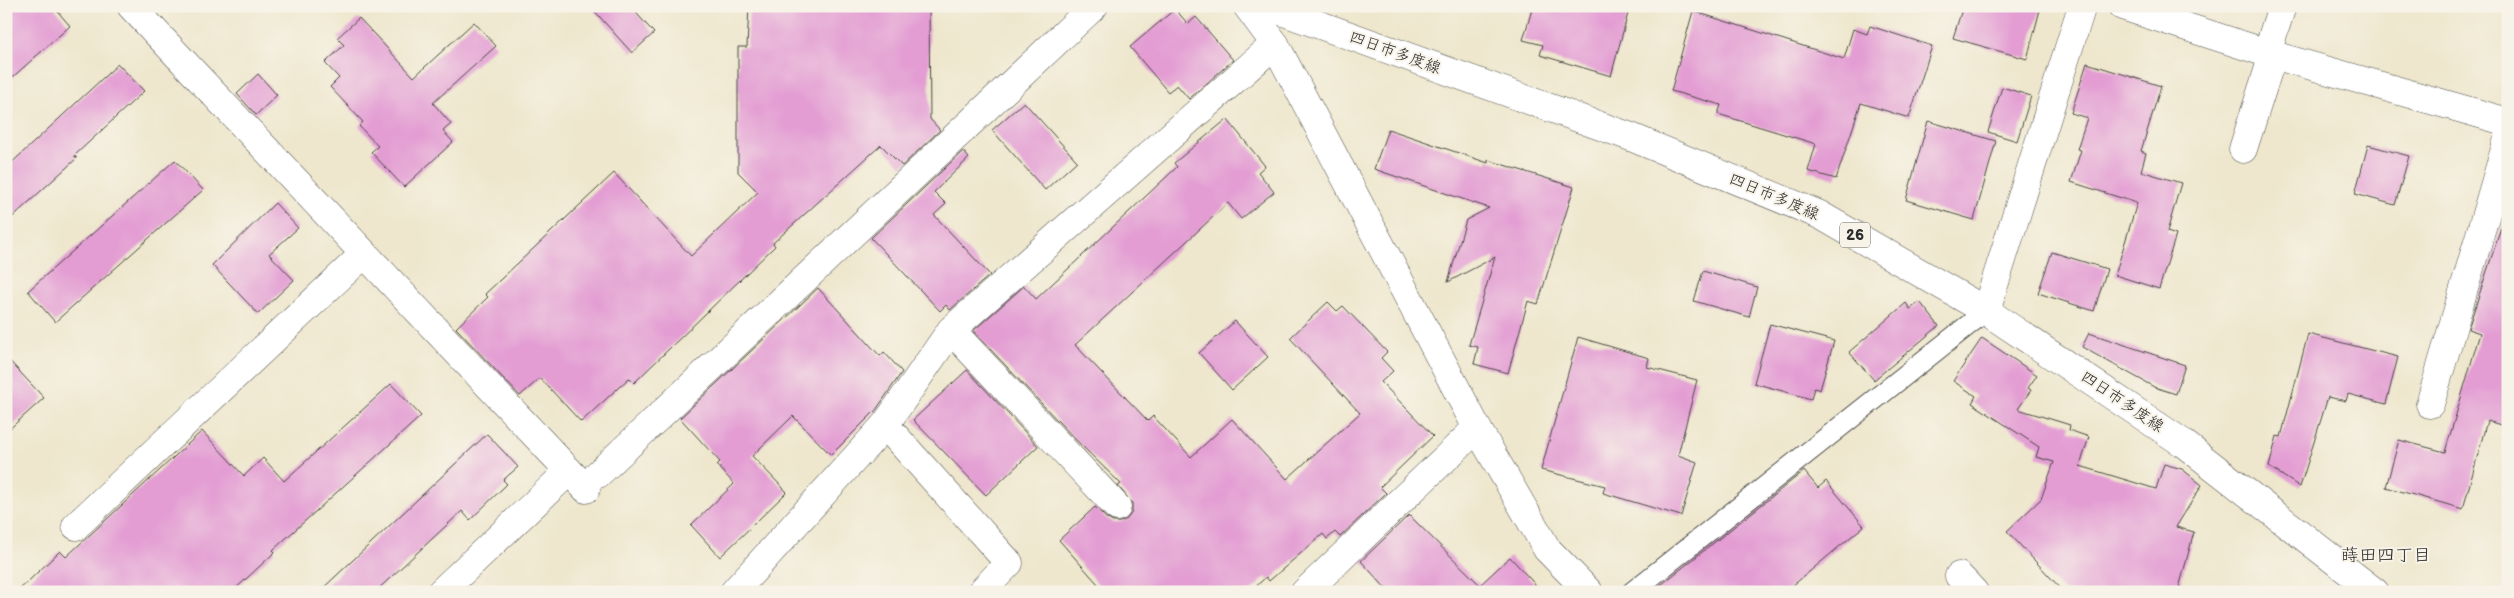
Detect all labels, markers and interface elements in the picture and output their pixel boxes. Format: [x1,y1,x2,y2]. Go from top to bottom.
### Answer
street label: 四日市多度線 [1347,28,1443,78]
street label: 四日市多度線 [1726,169,1822,225]
road number: 26 [1840,222,1870,248]
street label: 四日市多度線 [2077,367,2167,437]
district label: 蒔田四丁目 [2341,545,2431,566]

